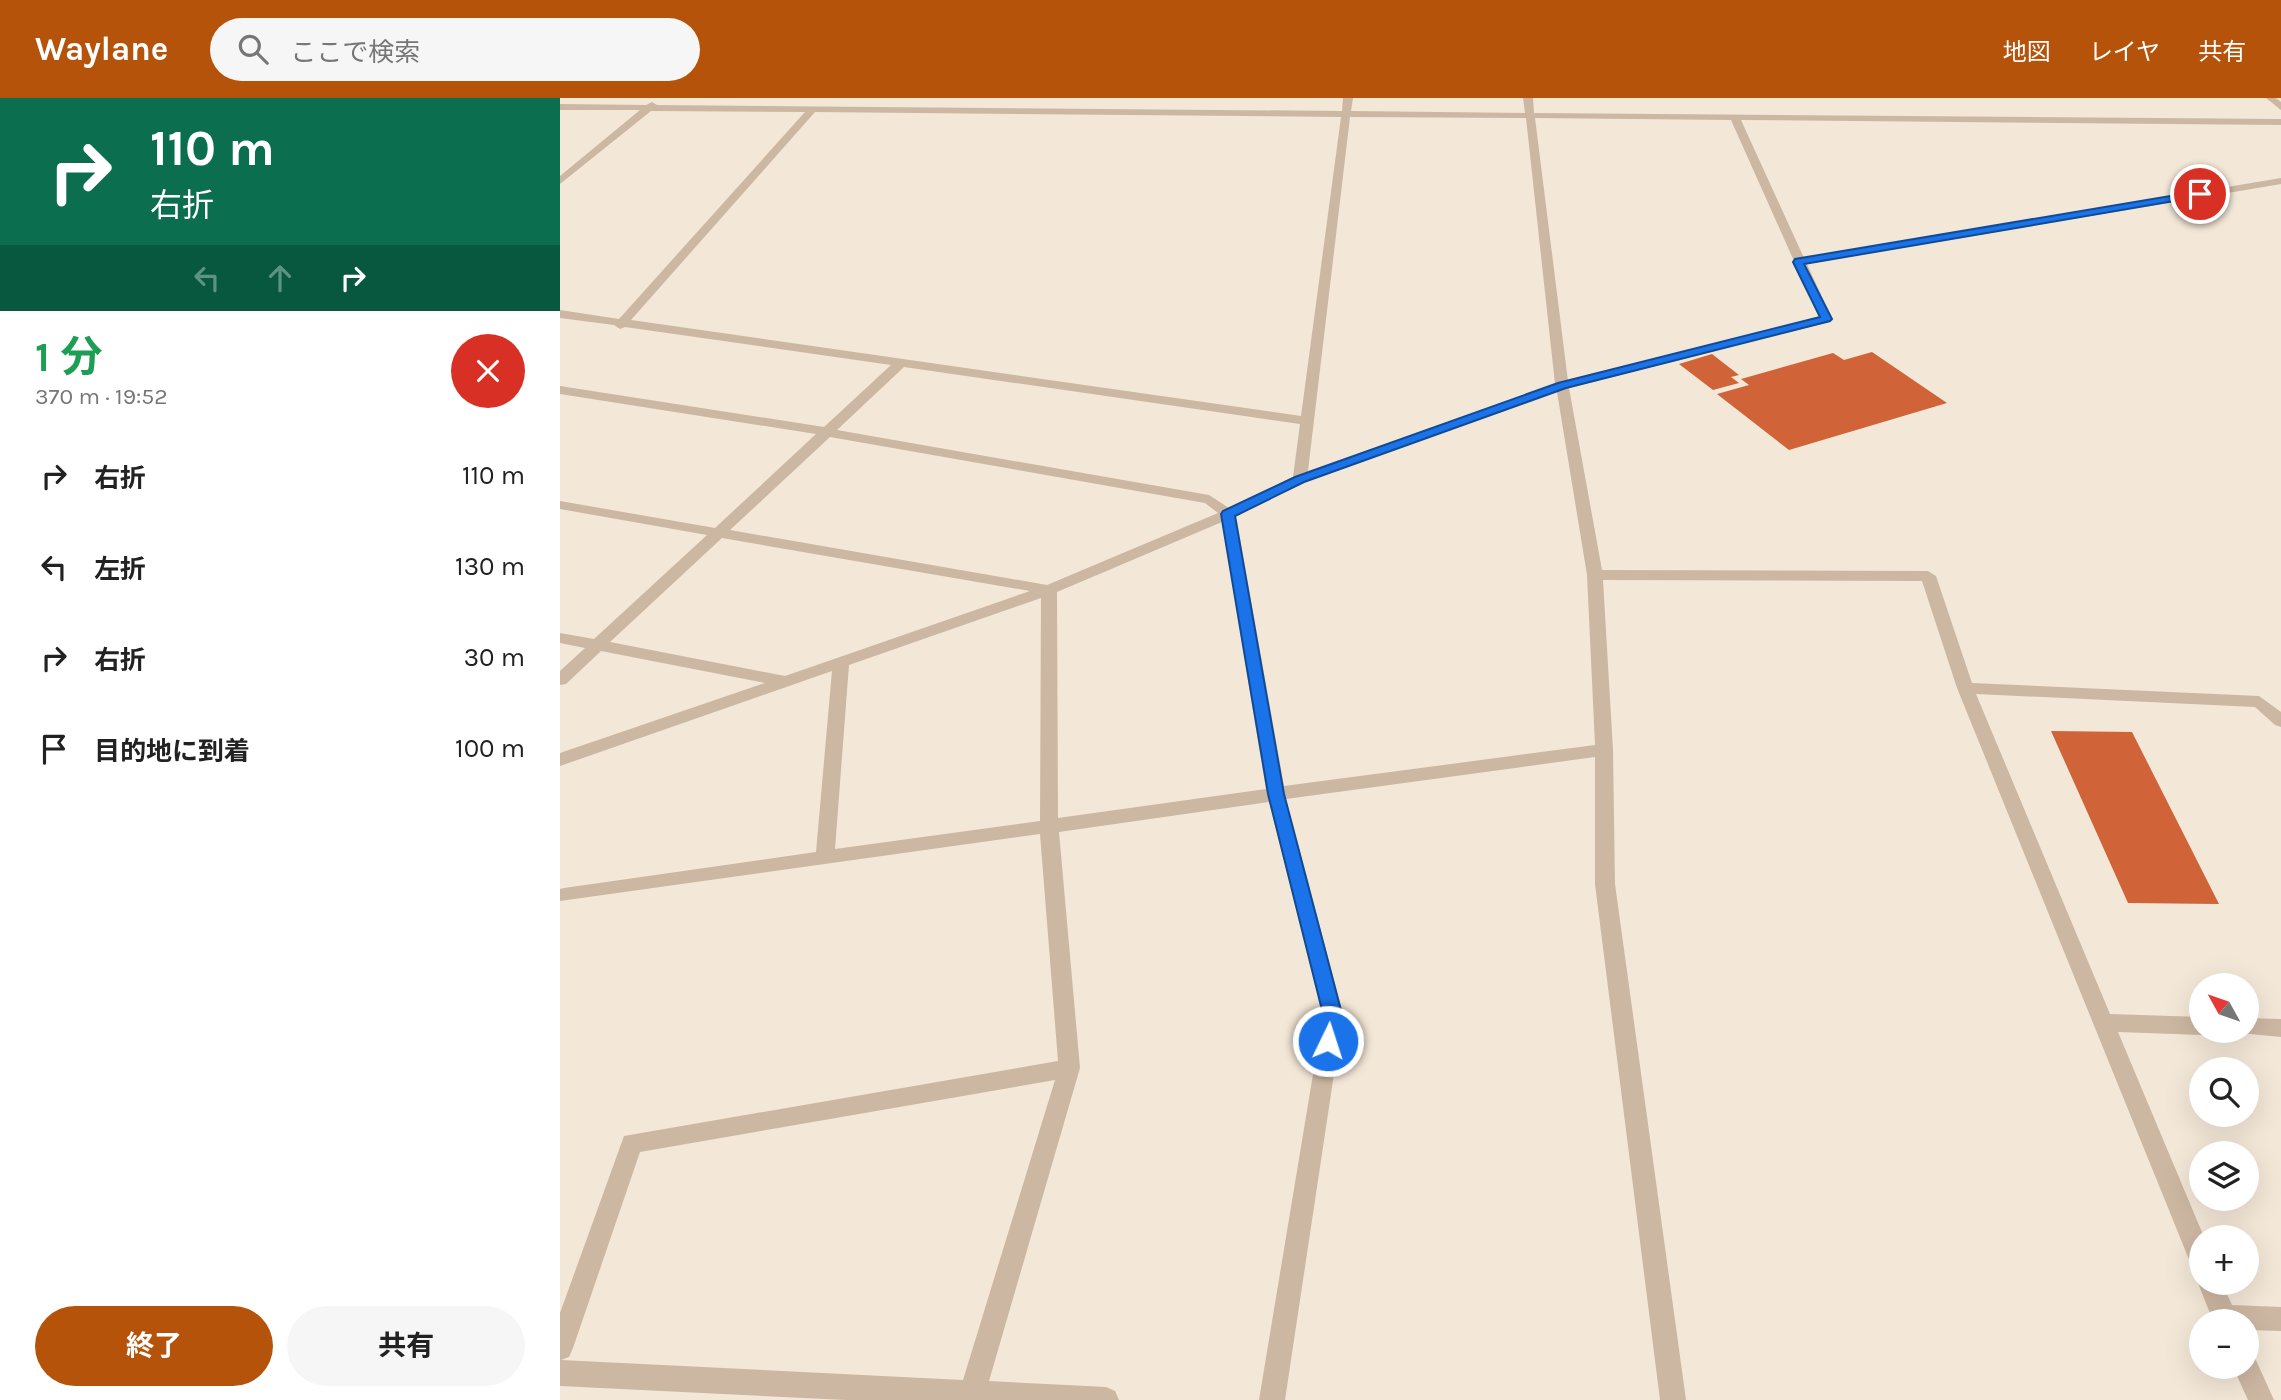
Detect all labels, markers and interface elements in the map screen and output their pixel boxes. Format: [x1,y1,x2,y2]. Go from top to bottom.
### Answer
search box [210,18,700,81]
text: Waylane [35,30,168,68]
icon: search [234,30,272,68]
text: ここで検索 [290,37,420,68]
text: 地図 [2003,38,2051,66]
text: レイヤ [2089,38,2160,66]
text: 共有 [2198,38,2246,66]
text: 110 m [150,120,275,177]
icon: right [35,126,126,217]
pin [2170,164,2230,224]
icon: arrive [2181,175,2219,213]
text: 右折 [150,187,214,224]
icon: left [188,259,226,297]
icon: ahead [261,259,299,297]
icon: right [334,259,372,297]
text: 1 分 [35,332,103,382]
button: close [451,334,525,408]
text: 370 m · 19:52 [35,383,168,410]
icon: right [35,457,73,495]
text: 110 m [462,460,525,491]
text: 右折 [94,463,146,494]
icon: left [35,548,73,586]
text: 130 m [455,551,525,582]
text: 左折 [94,554,146,585]
icon: right [35,639,73,677]
text: 30 m [464,642,525,673]
text: 右折 [94,645,146,676]
icon: arrive [35,730,73,768]
text: 100 m [455,733,525,764]
text: 目的地に到着 [94,736,250,767]
north arrow [2189,973,2259,1043]
map controls [2189,973,2259,1379]
position arrow [1291,1004,1365,1078]
button: search [2189,1057,2259,1127]
button: layers [2189,1141,2259,1211]
button: + [2189,1225,2259,1295]
button: 終了 [35,1306,273,1386]
button: 共有 [287,1306,525,1386]
button: − [2189,1309,2259,1379]

